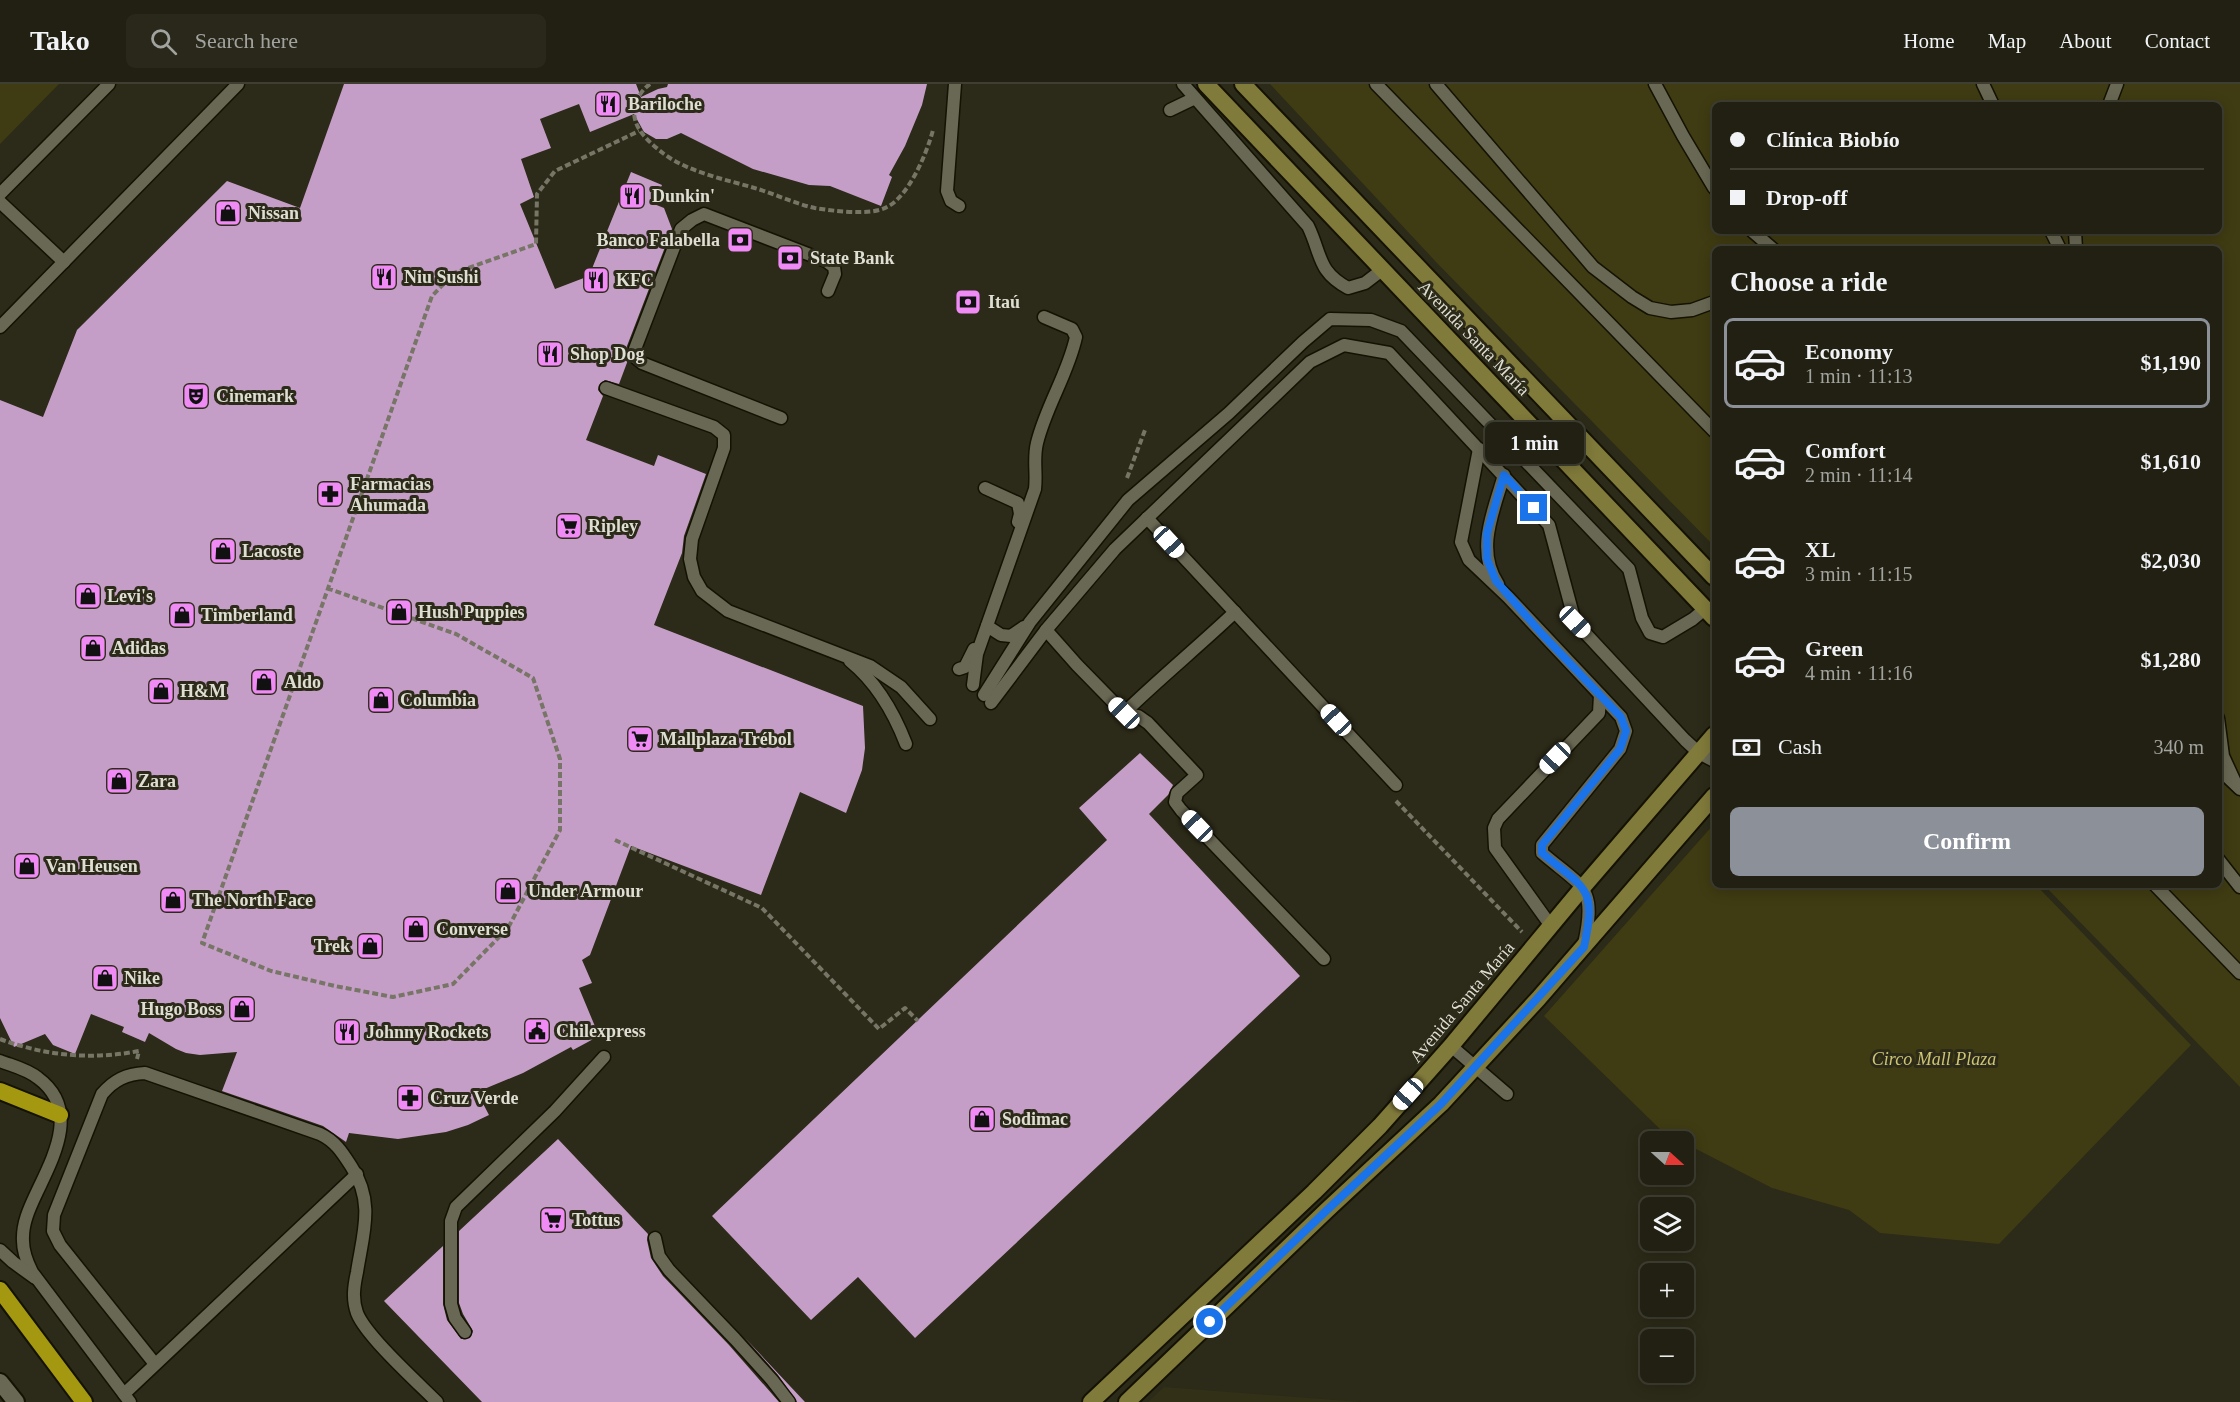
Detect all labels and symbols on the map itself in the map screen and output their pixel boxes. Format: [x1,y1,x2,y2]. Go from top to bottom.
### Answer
restaurant icon: Bariloche [593,89,623,119]
place label: Bariloche [628,94,702,114]
restaurant icon: Dunkin' [617,181,647,211]
place label: Dunkin' [652,186,715,206]
shop icon: Nissan [213,198,243,228]
place label: Nissan [248,203,299,223]
bank icon: Banco Falabella [725,225,755,255]
place label: Banco Falabella [596,230,720,250]
bank icon: State Bank [775,243,805,273]
place label: State Bank [810,248,895,268]
restaurant icon: Niu Sushi [369,262,399,292]
restaurant icon: KFC [581,265,611,295]
place label: Niu Sushi [404,267,479,287]
place label: KFC [616,270,654,290]
street label: Avenida Santa María [1414,277,1534,399]
bank icon: Itaú [953,287,983,317]
place label: Itaú [988,292,1020,312]
restaurant icon: Shop Dog [535,339,565,369]
place label: Shop Dog [570,344,645,364]
theatre icon: Cinemark [181,381,211,411]
place label: Cinemark [216,386,294,406]
callout: 1 min [1484,421,1583,463]
place label: Farmacias Ahumada [350,474,431,515]
pharmacy icon: Farmacias Ahumada [315,479,345,509]
route end [1520,494,1547,521]
supermarket icon: Ripley [554,511,584,541]
place label: Ripley [588,516,638,536]
car [1150,523,1188,561]
shop icon: Lacoste [208,536,238,566]
place label: Lacoste [242,541,301,561]
shop icon: Levi's [73,581,103,611]
place label: Levi's [107,586,153,606]
shop icon: Hush Puppies [384,597,414,627]
shop icon: Timberland [167,600,197,630]
place label: Hush Puppies [418,602,525,622]
car [1556,603,1594,641]
place label: Timberland [201,605,293,625]
shop icon: Adidas [78,633,108,663]
place label: Adidas [112,638,166,658]
shop icon: Aldo [249,667,279,697]
place label: Aldo [284,672,321,692]
shop icon: H&M [146,676,176,706]
place label: H&M [180,681,226,701]
shop icon: Columbia [366,685,396,715]
place label: Columbia [400,690,476,710]
car [1105,694,1143,732]
car [1317,701,1355,739]
supermarket icon: Mallplaza Trébol [625,724,655,754]
place label: Mallplaza Trébol [660,729,792,749]
car [1536,739,1574,777]
shop icon: Zara [104,766,134,796]
place label: Zara [138,771,176,791]
car [1178,807,1216,845]
shop icon: Van Heusen [12,851,42,881]
place label: Van Heusen [46,856,138,876]
shop icon: Under Armour [493,876,523,906]
place label: Under Armour [528,881,643,901]
shop icon: The North Face [158,885,188,915]
place label: The North Face [192,890,313,910]
shop icon: Converse [401,914,431,944]
place label: Converse [436,919,508,939]
shop icon: Trek [355,931,385,961]
place label: Trek [314,936,350,956]
street label: Avenida Santa María [1406,937,1518,1067]
shop icon: Nike [90,963,120,993]
place label: Nike [124,968,160,988]
shop icon: Hugo Boss [227,994,257,1024]
place label: Hugo Boss [140,999,222,1019]
public building icon: Chilexpress [522,1016,552,1046]
restaurant icon: Johnny Rockets [332,1017,362,1047]
place label: Chilexpress [556,1021,646,1041]
place label: Johnny Rockets [366,1022,489,1042]
park label: Circo Mall Plaza [1872,1049,1996,1069]
car [1389,1075,1427,1113]
pharmacy icon: Cruz Verde [395,1083,425,1113]
place label: Cruz Verde [430,1088,519,1108]
shop icon: Sodimac [967,1104,997,1134]
place label: Sodimac [1002,1109,1068,1129]
north arrow [1640,1131,1694,1185]
supermarket icon: Tottus [538,1205,568,1235]
place label: Tottus [572,1210,620,1230]
route start [1196,1308,1223,1335]

